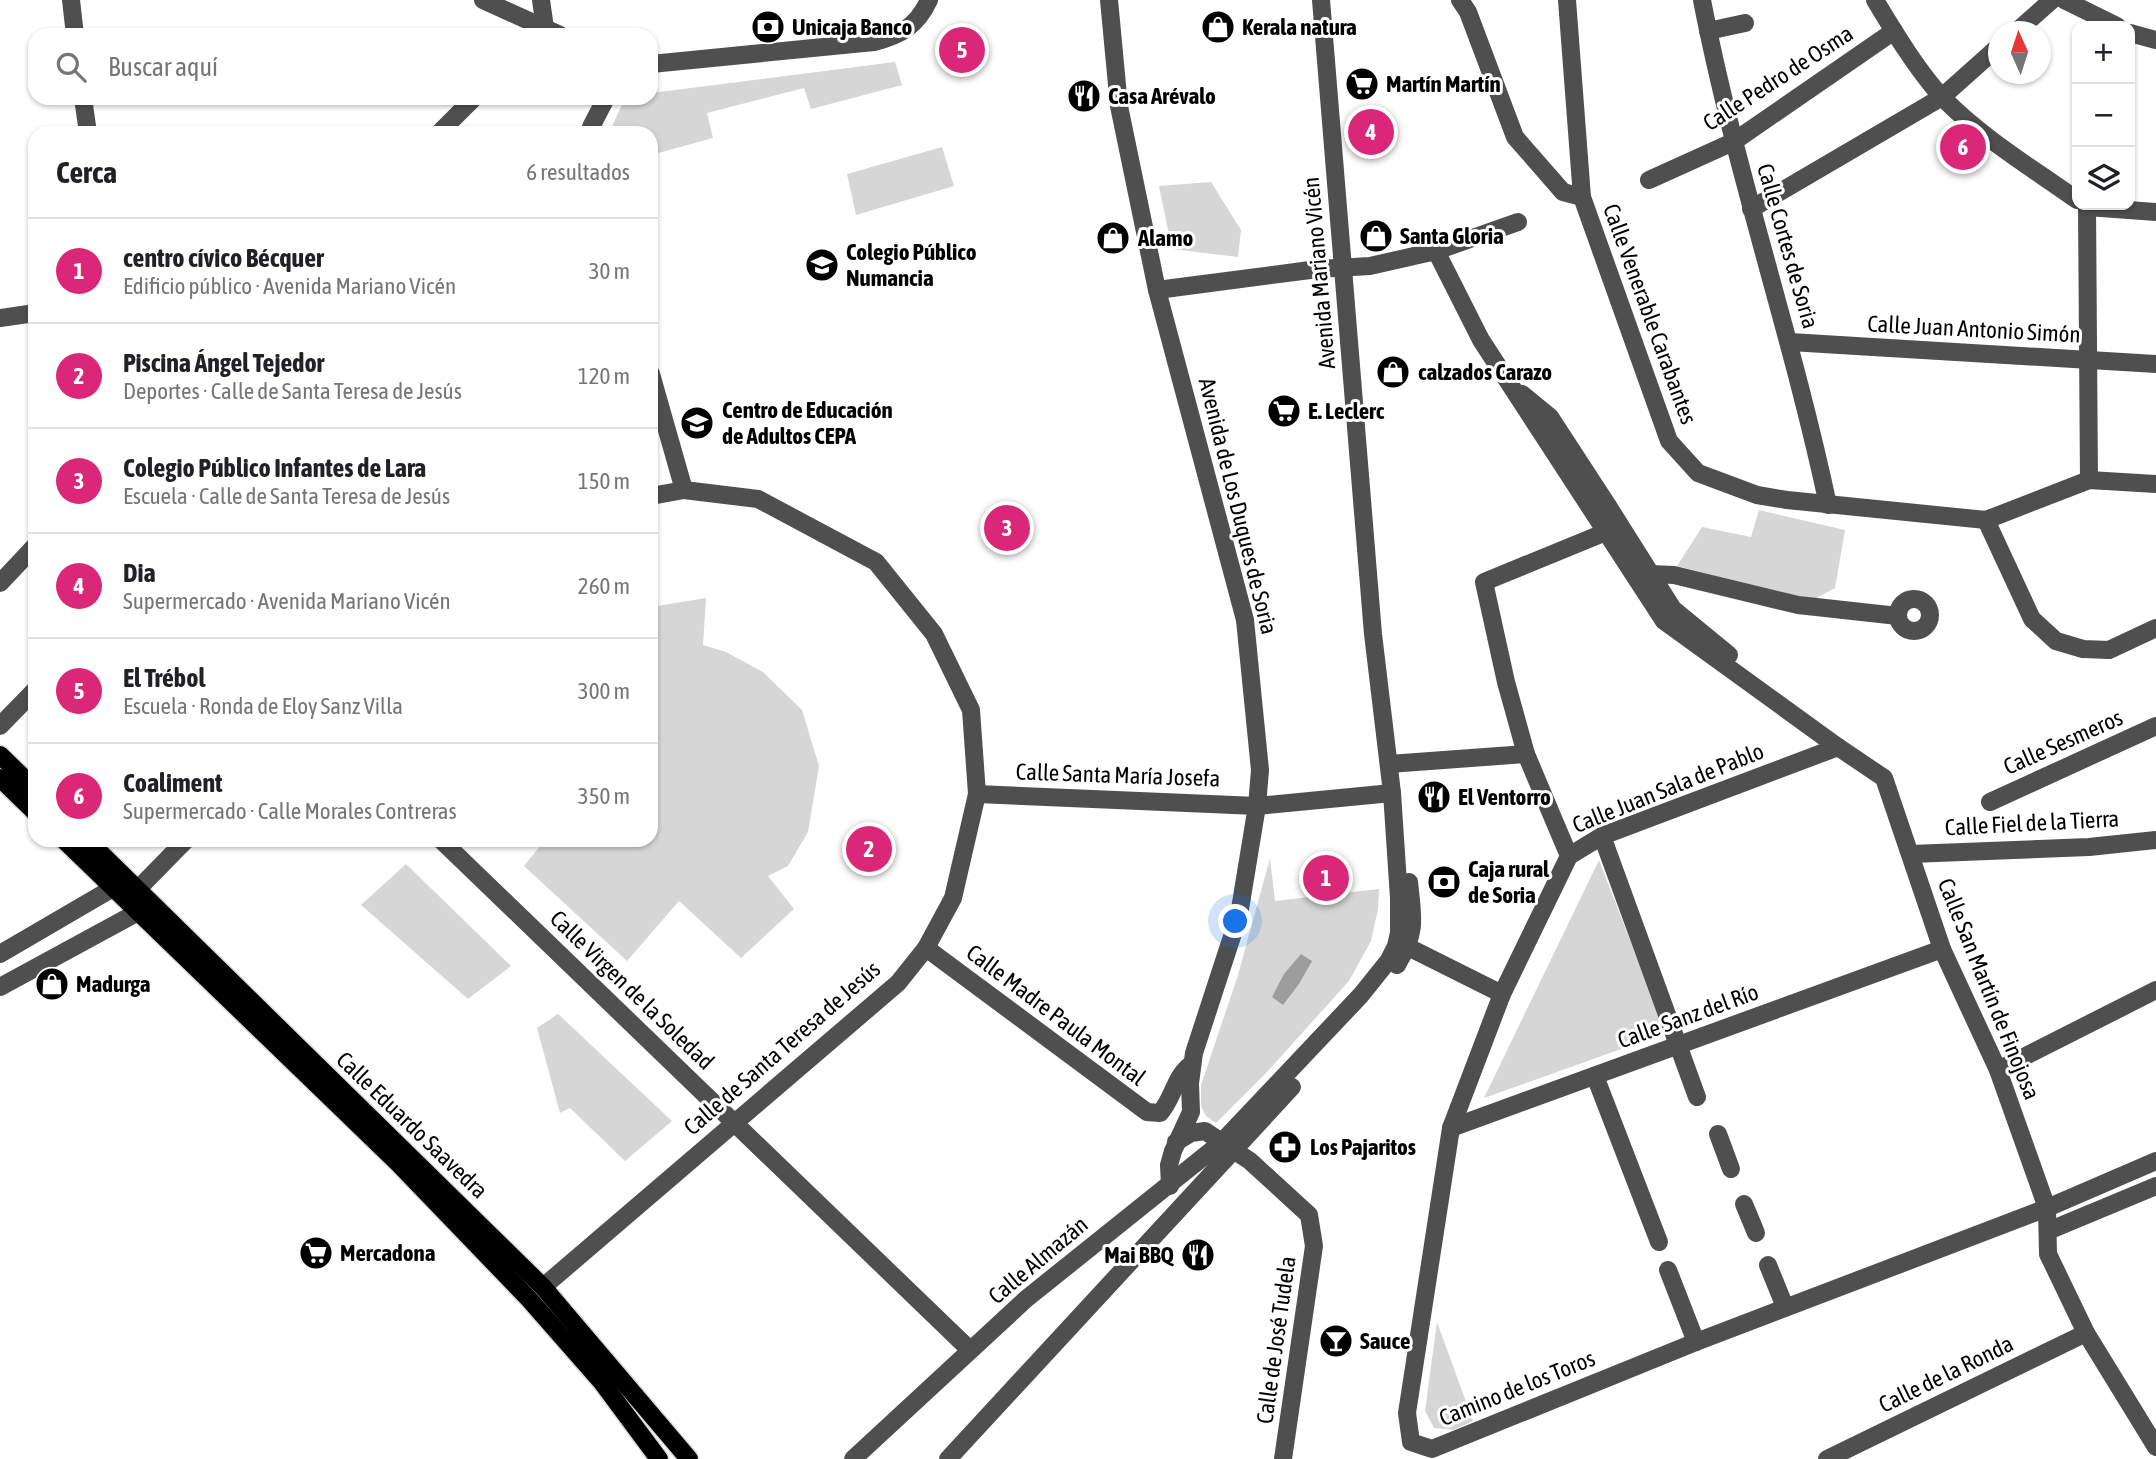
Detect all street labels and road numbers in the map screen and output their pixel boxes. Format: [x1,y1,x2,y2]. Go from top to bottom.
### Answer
street label: Calle Pedro de Osma [1698,20,1858,136]
street label: Calle Cortes de Soria [1752,161,1824,331]
street label: Avenida Mariano Vicén [1298,176,1340,370]
street label: Calle Venerable Carabantes [1598,200,1702,428]
street label: Calle Juan Antonio Simón [1867,310,2081,348]
street label: Avenida de Los Duques de Soria [1194,375,1282,637]
street label: Calle Sesmeros [1999,704,2127,780]
street label: Calle Juan Sala de Pablo [1569,738,1767,838]
street label: Calle Santa María Josefa [1015,758,1221,792]
street label: Calle Fiel de la Tierra [1944,805,2120,841]
street label: Calle San Martín de Finojosa [1933,875,2045,1103]
street label: Calle Virgen de la Soledad [545,905,719,1075]
street label: Calle Madre Paula Montal [961,939,1151,1091]
street label: Calle de Santa Teresa de Jesús [679,956,885,1140]
street label: Calle Sanz del Río [1614,979,1762,1053]
street label: Calle Eduardo Saavedra [331,1046,493,1204]
street label: Calle Almazán [983,1211,1093,1309]
street label: Calle de José Tudela [1251,1254,1301,1426]
street label: Calle de la Ronda [1875,1330,2017,1418]
street label: Camino de los Toros [1435,1345,1599,1431]

